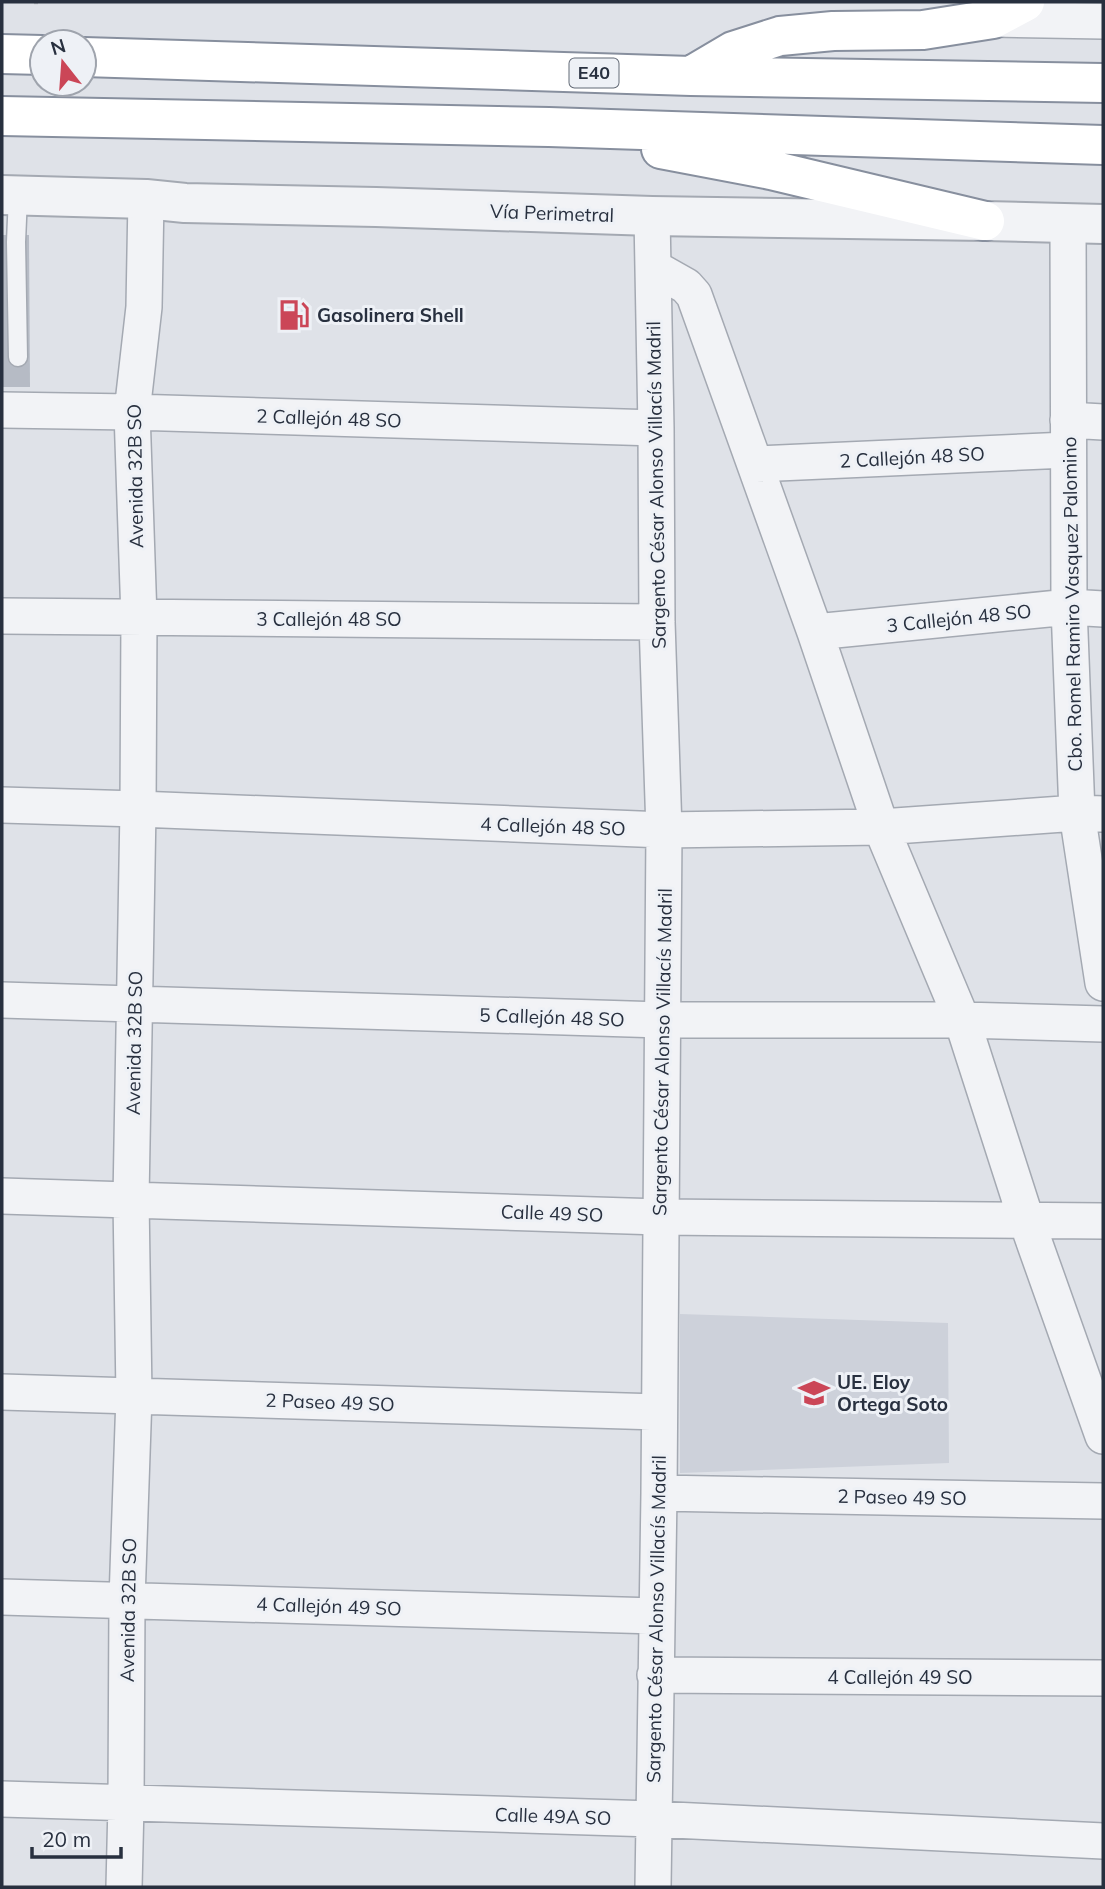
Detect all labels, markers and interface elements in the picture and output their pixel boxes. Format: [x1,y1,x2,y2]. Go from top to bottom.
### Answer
north arrow [28,28,98,98]
text: N [48,33,68,60]
road number: E40 [570,58,618,88]
street label: Vía Perimetral [490,199,614,227]
fuel station icon: Gasolinera Shell [277,298,311,332]
place label: Gasolinera Shell [317,303,464,327]
street label: Sargento César Alonso Villacís Madril [641,321,671,649]
street label: 2 Callejón 48 SO [256,403,402,433]
street label: Avenida 32B SO [122,404,148,548]
street label: Cbo. Romel Ramiro Vasquez Palomino [1057,436,1087,772]
street label: 2 Callejón 48 SO [839,441,985,473]
street label: 3 Callejón 48 SO [885,598,1033,638]
street label: 3 Callejón 48 SO [256,607,402,631]
street label: 4 Callejón 48 SO [480,811,626,841]
street label: Sargento César Alonso Villacís Madril [647,888,677,1216]
street label: Avenida 32B SO [121,971,147,1115]
street label: 5 Callejón 48 SO [479,1002,625,1032]
street label: Calle 49 SO [500,1199,604,1227]
place label: UE. Eloy Ortega Soto [837,1370,948,1416]
school or university icon: UE. Eloy Ortega Soto [797,1376,831,1410]
street label: 2 Paseo 49 SO [265,1388,395,1416]
street label: Sargento César Alonso Villacís Madril [641,1455,671,1783]
street label: 2 Paseo 49 SO [837,1484,967,1510]
street label: Avenida 32B SO [115,1538,141,1682]
street label: 4 Callejón 49 SO [256,1591,402,1621]
street label: 4 Callejón 49 SO [827,1665,973,1689]
street label: Calle 49A SO [494,1802,612,1830]
scale bar [32,1815,121,1859]
text: 20 m [42,1826,91,1852]

